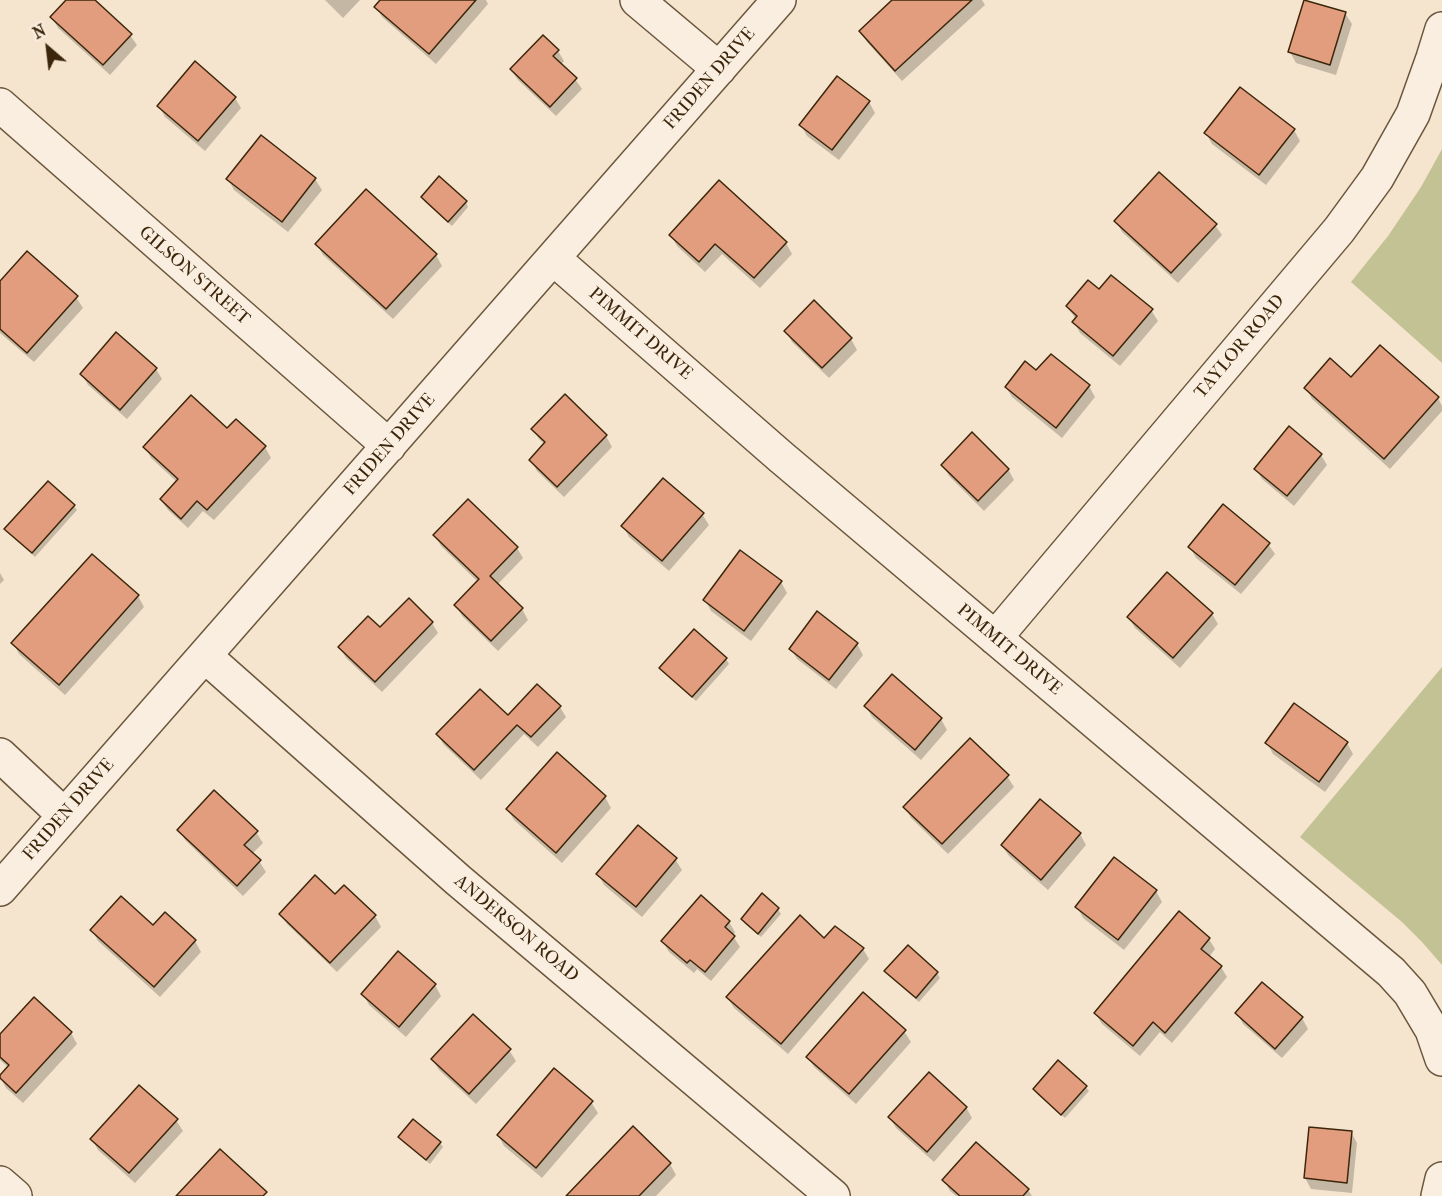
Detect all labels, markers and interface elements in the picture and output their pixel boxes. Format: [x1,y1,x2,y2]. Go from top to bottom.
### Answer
north arrow [18,18,78,78]
text: N [29,20,49,43]
street label: FRIDEN DRIVE [660,24,760,134]
street label: GILSON STREET [134,222,254,330]
street label: PIMMIT DRIVE [584,283,696,385]
street label: TAYLOR ROAD [1190,291,1290,403]
street label: FRIDEN DRIVE [340,390,440,500]
street label: PIMMIT DRIVE [952,600,1066,700]
street label: FRIDEN DRIVE [19,755,119,865]
street label: ANDERSON ROAD [449,871,583,987]

